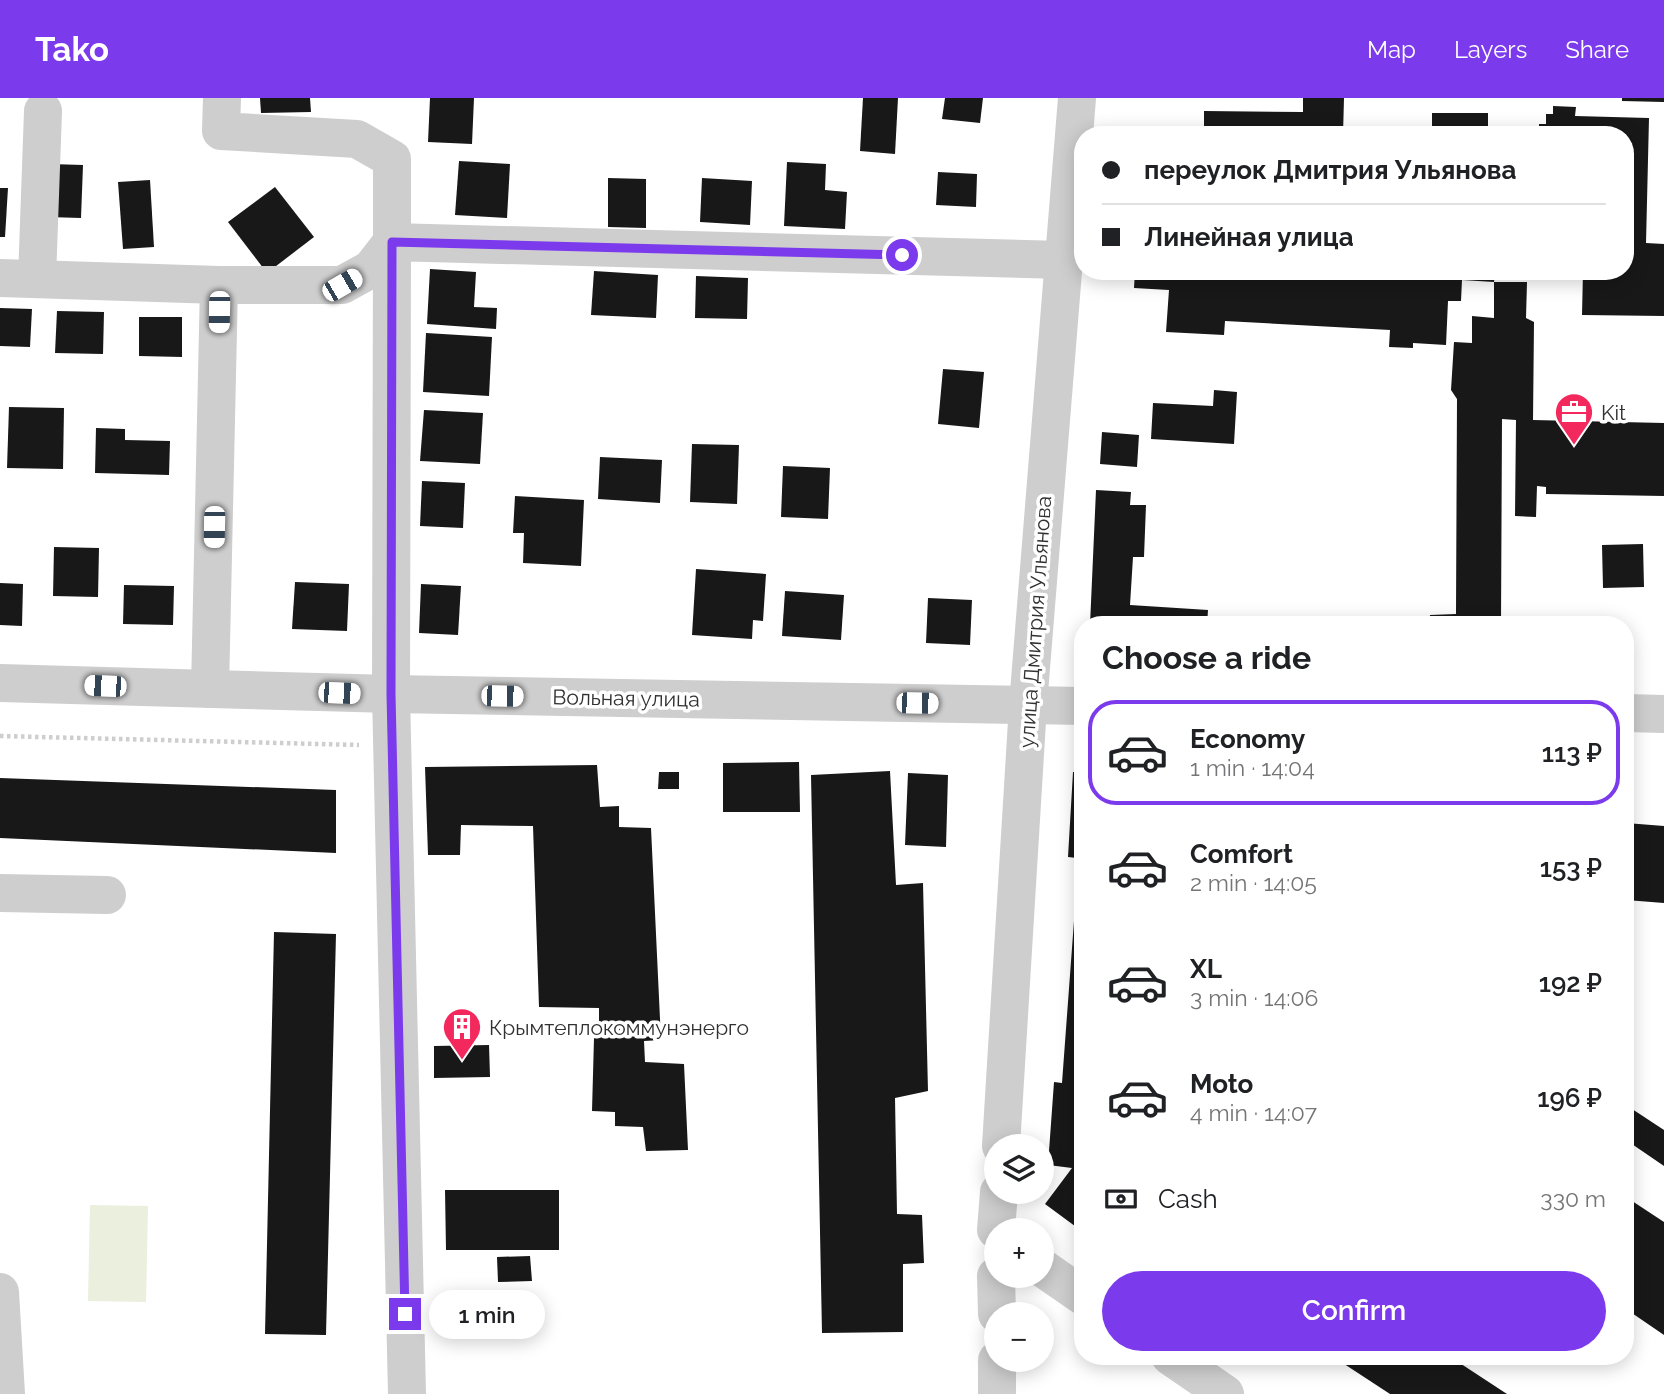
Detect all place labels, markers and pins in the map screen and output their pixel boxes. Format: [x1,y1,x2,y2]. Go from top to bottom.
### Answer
office icon: Kit [1553,391,1595,446]
place label: Kit [1601,400,1626,425]
building icon: Крымтеплокоммунэнерго [441,1006,483,1061]
place label: Крымтеплокоммунэнерго [489,1015,749,1040]

